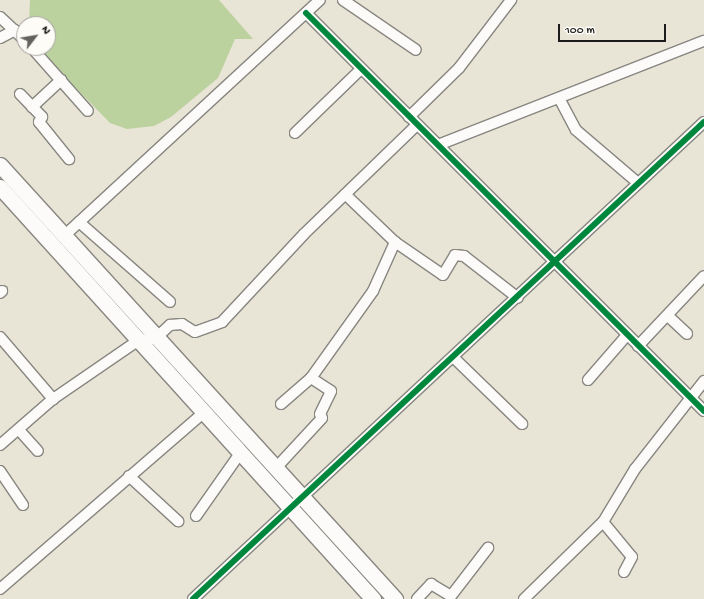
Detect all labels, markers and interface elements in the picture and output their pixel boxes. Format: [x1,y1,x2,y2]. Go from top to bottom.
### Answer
north arrow [16,16,56,56]
scale bar [560,16,668,42]
text: N [38,24,52,37]
text: 100 m [565,24,595,38]

